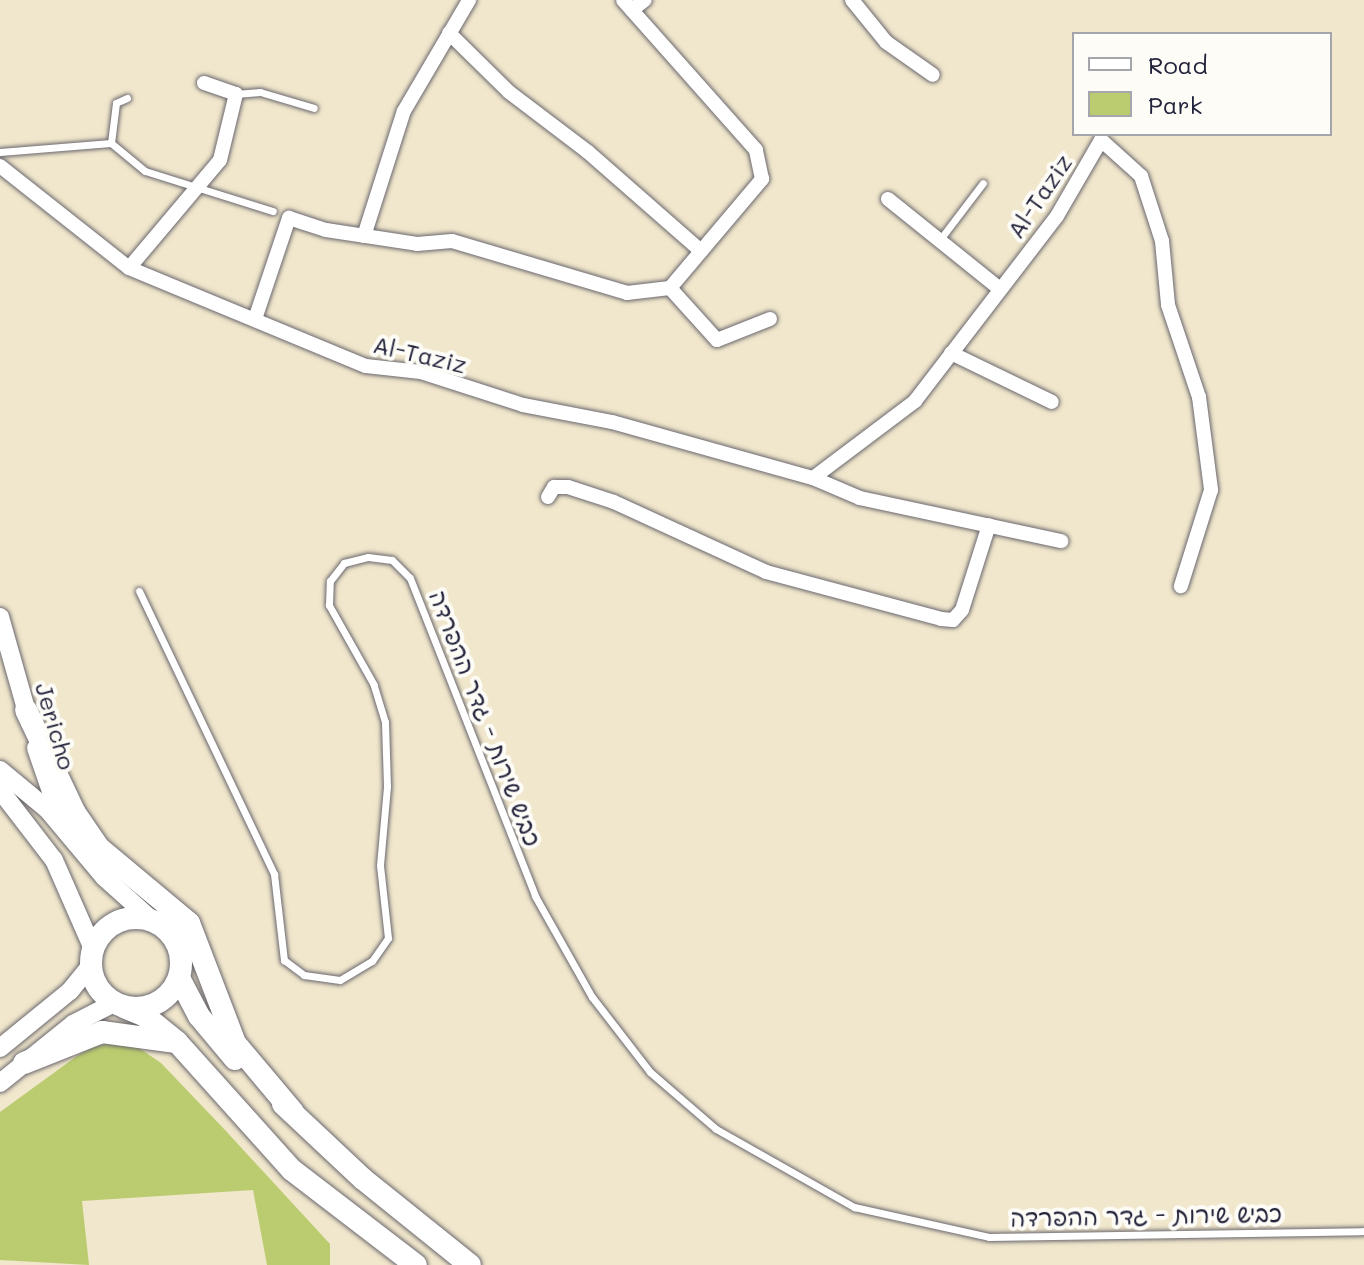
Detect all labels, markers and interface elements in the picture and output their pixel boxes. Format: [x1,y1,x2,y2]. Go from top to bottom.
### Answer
legend [1072,32,1332,136]
text: Road [1148,49,1208,80]
text: Park [1148,89,1202,120]
street label: Al-Taziz [1000,149,1078,243]
street label: Al-Taziz [370,329,470,379]
street label: כביש שירות - גדר ההפרדה [424,586,548,850]
street label: Jericho [30,679,82,773]
street label: כביש שירות - גדר ההפרדה [1010,1198,1282,1232]

